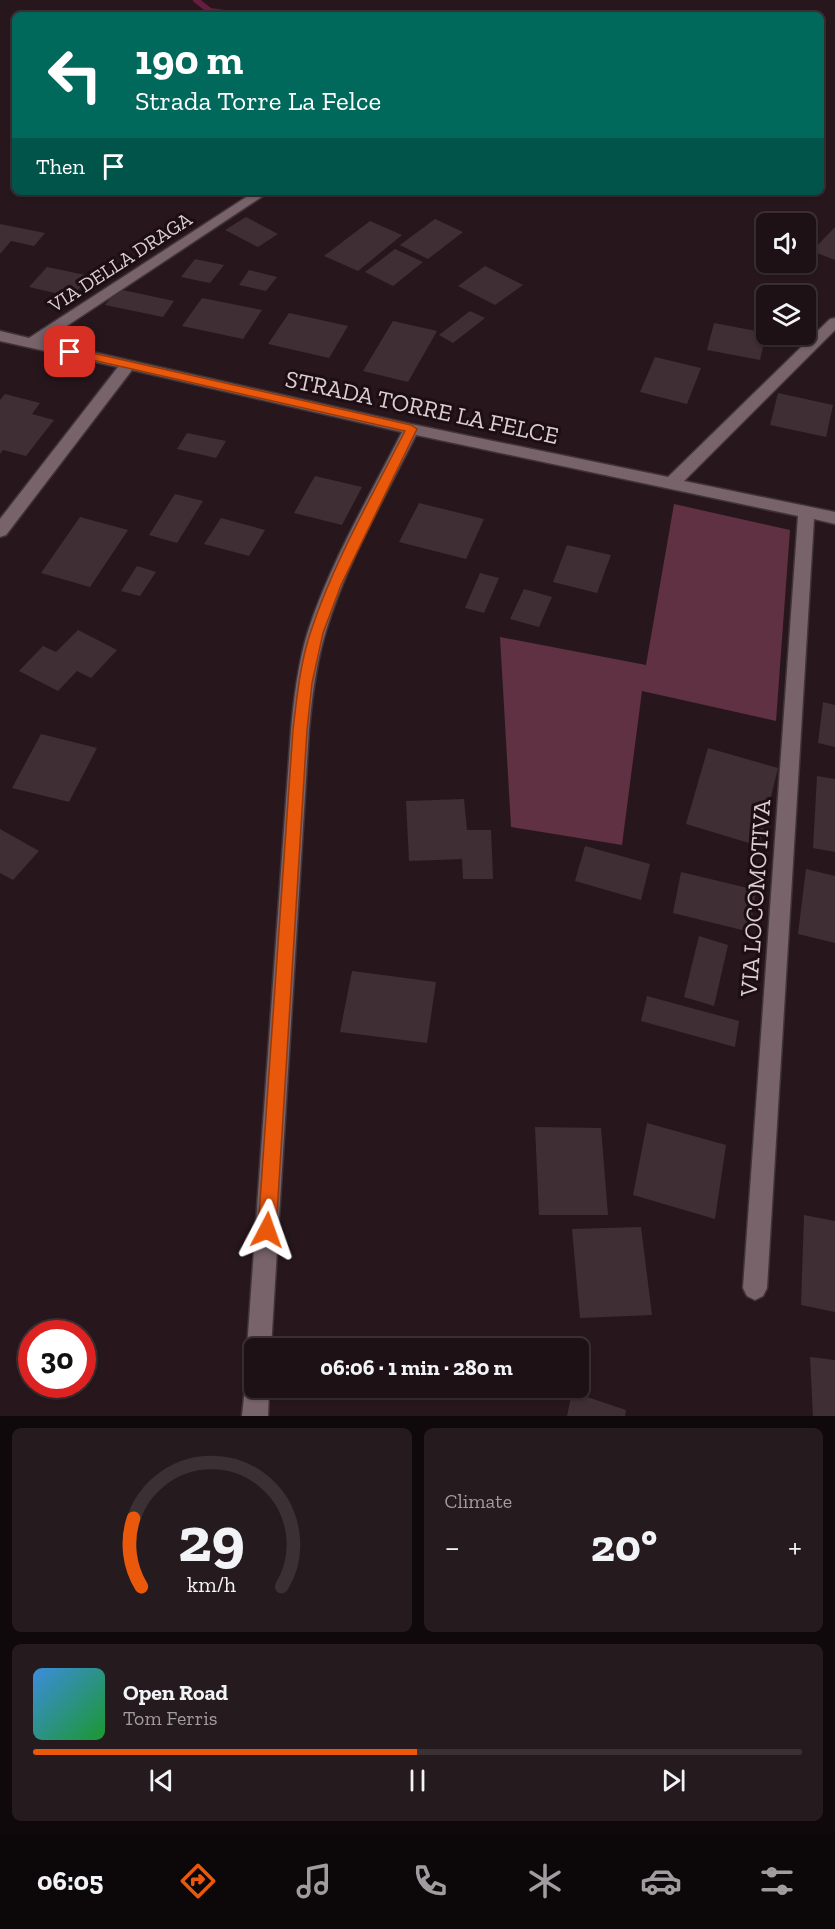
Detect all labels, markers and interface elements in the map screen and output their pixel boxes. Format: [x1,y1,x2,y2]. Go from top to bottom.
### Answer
text: 190 m [135,34,243,85]
icon: left [36,36,114,114]
text: Strada Torre La Felce [135,85,381,117]
icon: arrive [97,150,130,183]
text: Then [36,153,85,180]
street label: VIA DELLA DRAGA [43,206,197,318]
map controls [756,213,816,345]
button: sound [756,213,816,273]
button: layers [756,285,816,345]
pin [44,326,95,377]
icon: arrive [53,335,86,368]
street label: STRADA TORRE LA FELCE [283,364,561,450]
street label: VIA LOCOMOTIVA [734,798,776,998]
position arrow [235,1198,299,1262]
speed limit sign: 30 [18,1320,96,1398]
text: 06:06 · 1 min · 280 m [320,1354,513,1381]
text: Climate [445,1489,512,1513]
text: 29 [178,1502,245,1577]
text: 20° [591,1519,657,1573]
text: − [445,1527,460,1566]
text: + [788,1527,802,1566]
text: km/h [187,1572,236,1597]
text: Open Road [123,1679,228,1706]
text: Tom Ferris [123,1706,218,1730]
icon: previous [145,1764,178,1797]
icon: pause [401,1764,434,1797]
icon: next [657,1764,690,1797]
icon: directions [177,1860,219,1902]
icon: music [293,1860,335,1902]
icon: phone [409,1860,451,1902]
icon: climate [524,1860,566,1902]
icon: car [640,1860,682,1902]
icon: filters [756,1860,798,1902]
text: 06:05 [37,1865,103,1897]

